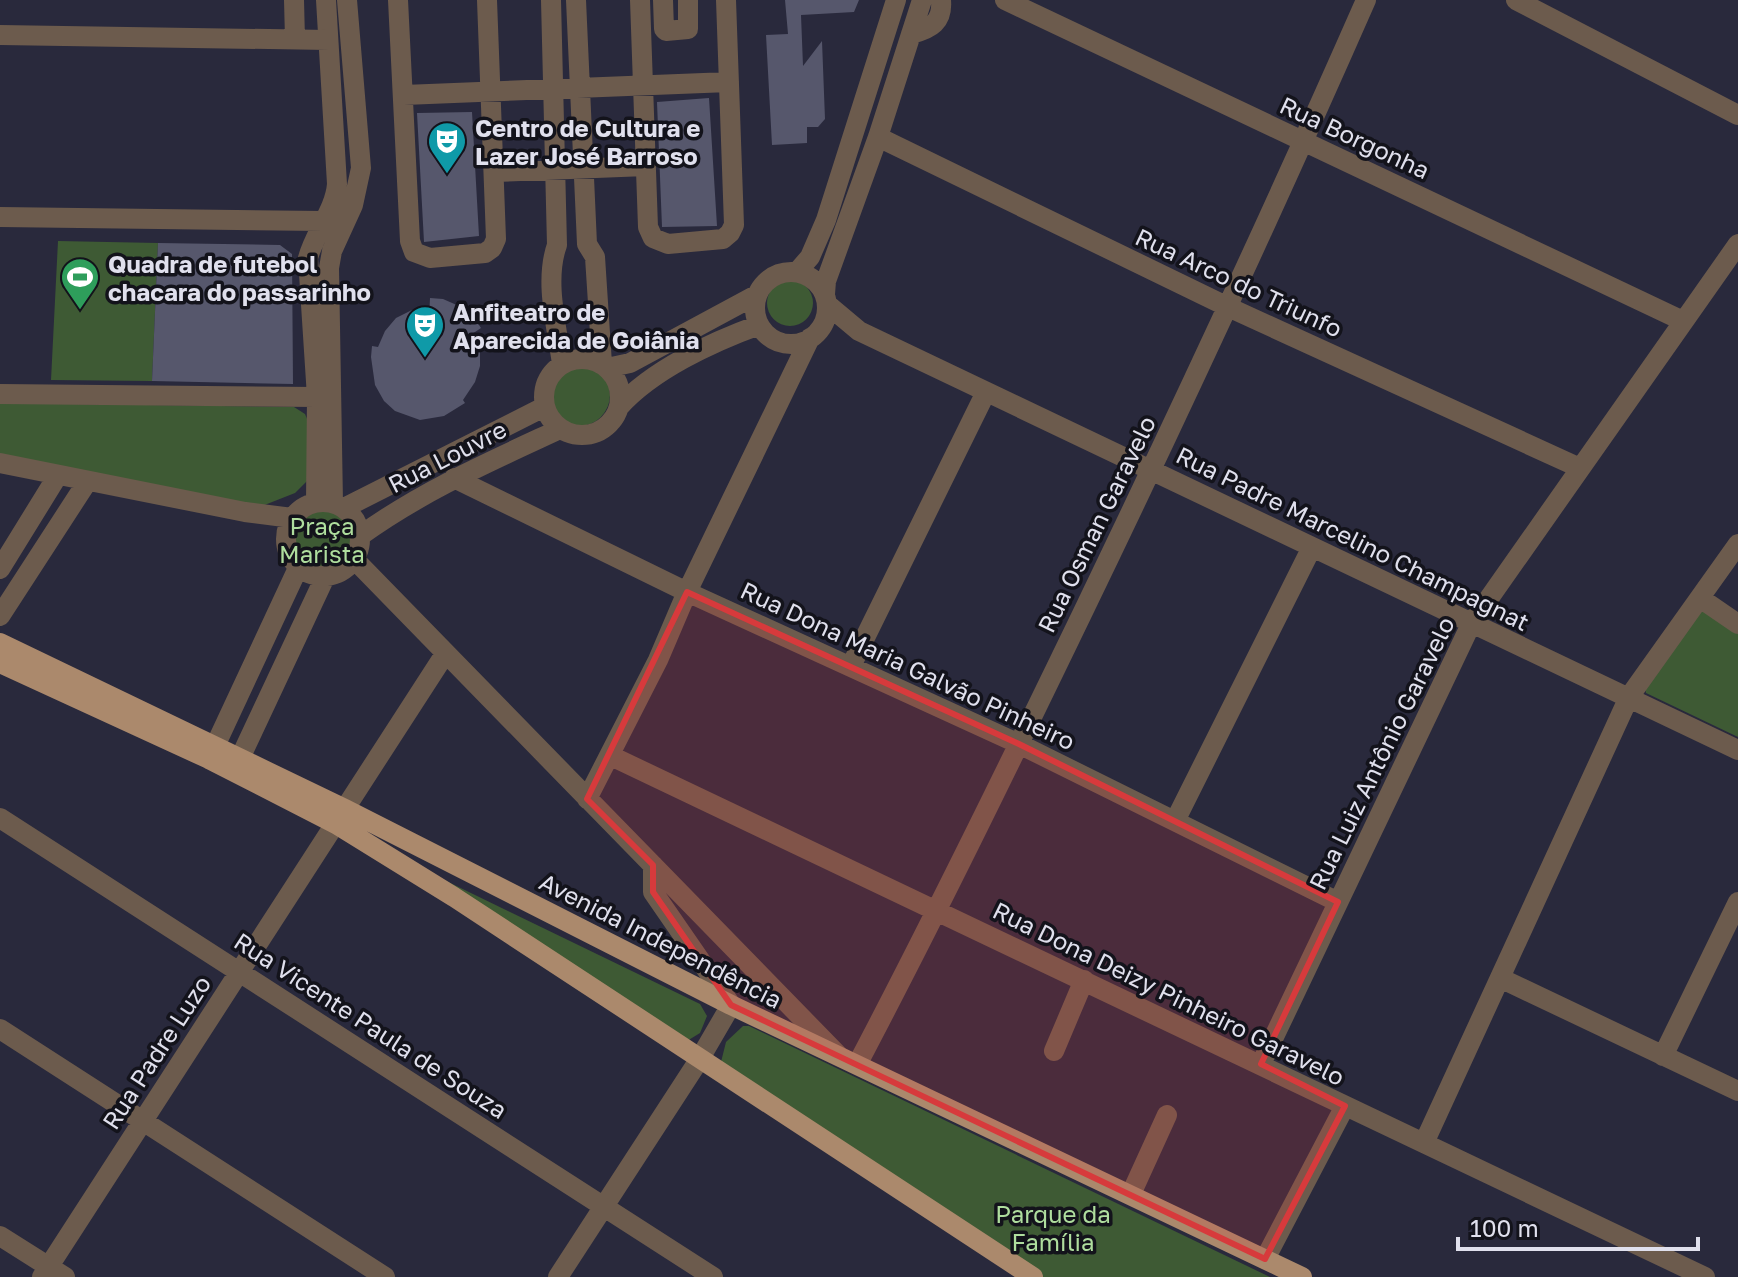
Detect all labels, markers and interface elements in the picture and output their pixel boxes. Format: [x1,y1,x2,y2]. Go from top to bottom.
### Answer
street label: Rua Borgonha [1276,90,1434,184]
place label: Centro de Cultura e Lazer José Barroso [475,113,701,170]
theatre icon: Centro de Cultura e Lazer José Barroso [426,120,468,175]
street label: Rua Arco do Triunfo [1131,221,1347,343]
place label: Quadra de futebol chacara do passarinho [108,249,371,306]
sports icon: Quadra de futebol chacara do passarinho [59,256,101,311]
place label: Anfiteatro de Aparecida de Goiânia [453,297,699,354]
theatre icon: Anfiteatro de Aparecida de Goiânia [404,304,446,359]
street label: Rua Osman Garavelo [1031,411,1161,637]
street label: Rua Louvre [383,414,511,498]
street label: Rua Padre Marcelino Champagnat [1172,440,1534,636]
park label: Praça Marista [279,511,365,568]
street label: Rua Dona Maria Galvão Pinheiro [736,575,1080,755]
street label: Rua Luiz Antônio Garavelo [1302,612,1460,894]
street label: Avenida Independência [535,866,787,1014]
street label: Rua Dona Deizy Pinheiro Garavelo [989,895,1349,1091]
street label: Rua Vicente Paula de Souza [229,926,513,1124]
street label: Rua Padre Luzo [96,970,216,1134]
park label: Parque da Família [995,1199,1111,1256]
scale bar [1458,1201,1698,1251]
text: 100 m [1470,1213,1539,1242]

